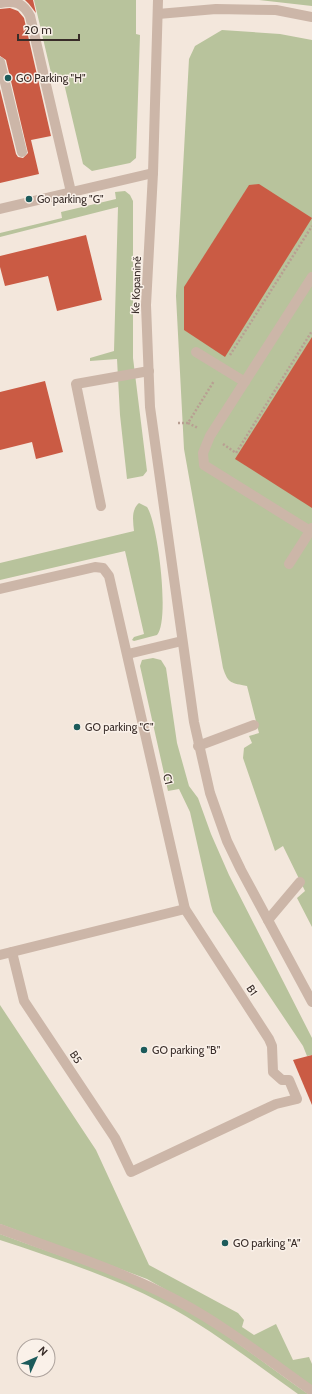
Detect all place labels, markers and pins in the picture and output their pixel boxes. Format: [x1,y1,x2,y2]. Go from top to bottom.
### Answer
place label: GO Parking "H" [16,71,86,85]
marker: GO Parking "H" [3,73,13,83]
place label: Go parking "G" [37,192,104,206]
marker: Go parking "G" [24,194,34,204]
place label: GO parking "C" [85,720,154,734]
marker: GO parking "C" [72,722,82,732]
place label: GO parking "B" [152,1043,221,1057]
marker: GO parking "B" [139,1045,149,1055]
place label: GO parking "A" [233,1236,301,1250]
marker: GO parking "A" [220,1238,230,1248]

